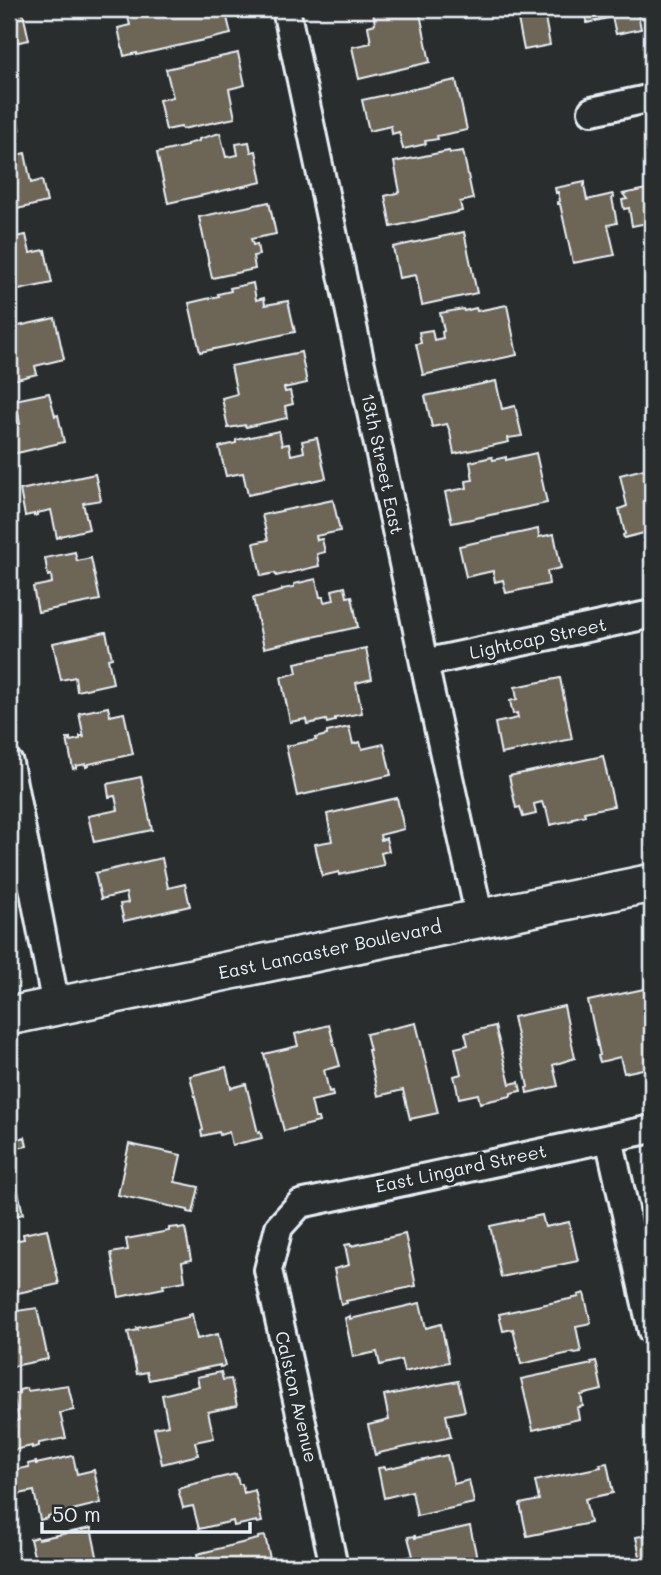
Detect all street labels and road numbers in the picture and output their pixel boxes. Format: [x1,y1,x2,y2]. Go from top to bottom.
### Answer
street label: 13th Street East [356,391,410,537]
street label: Lightcap Street [467,612,608,664]
street label: East Lancaster Boulevard [216,914,444,984]
street label: East Lingard Street [373,1138,548,1198]
street label: Calston Avenue [270,1329,324,1465]

